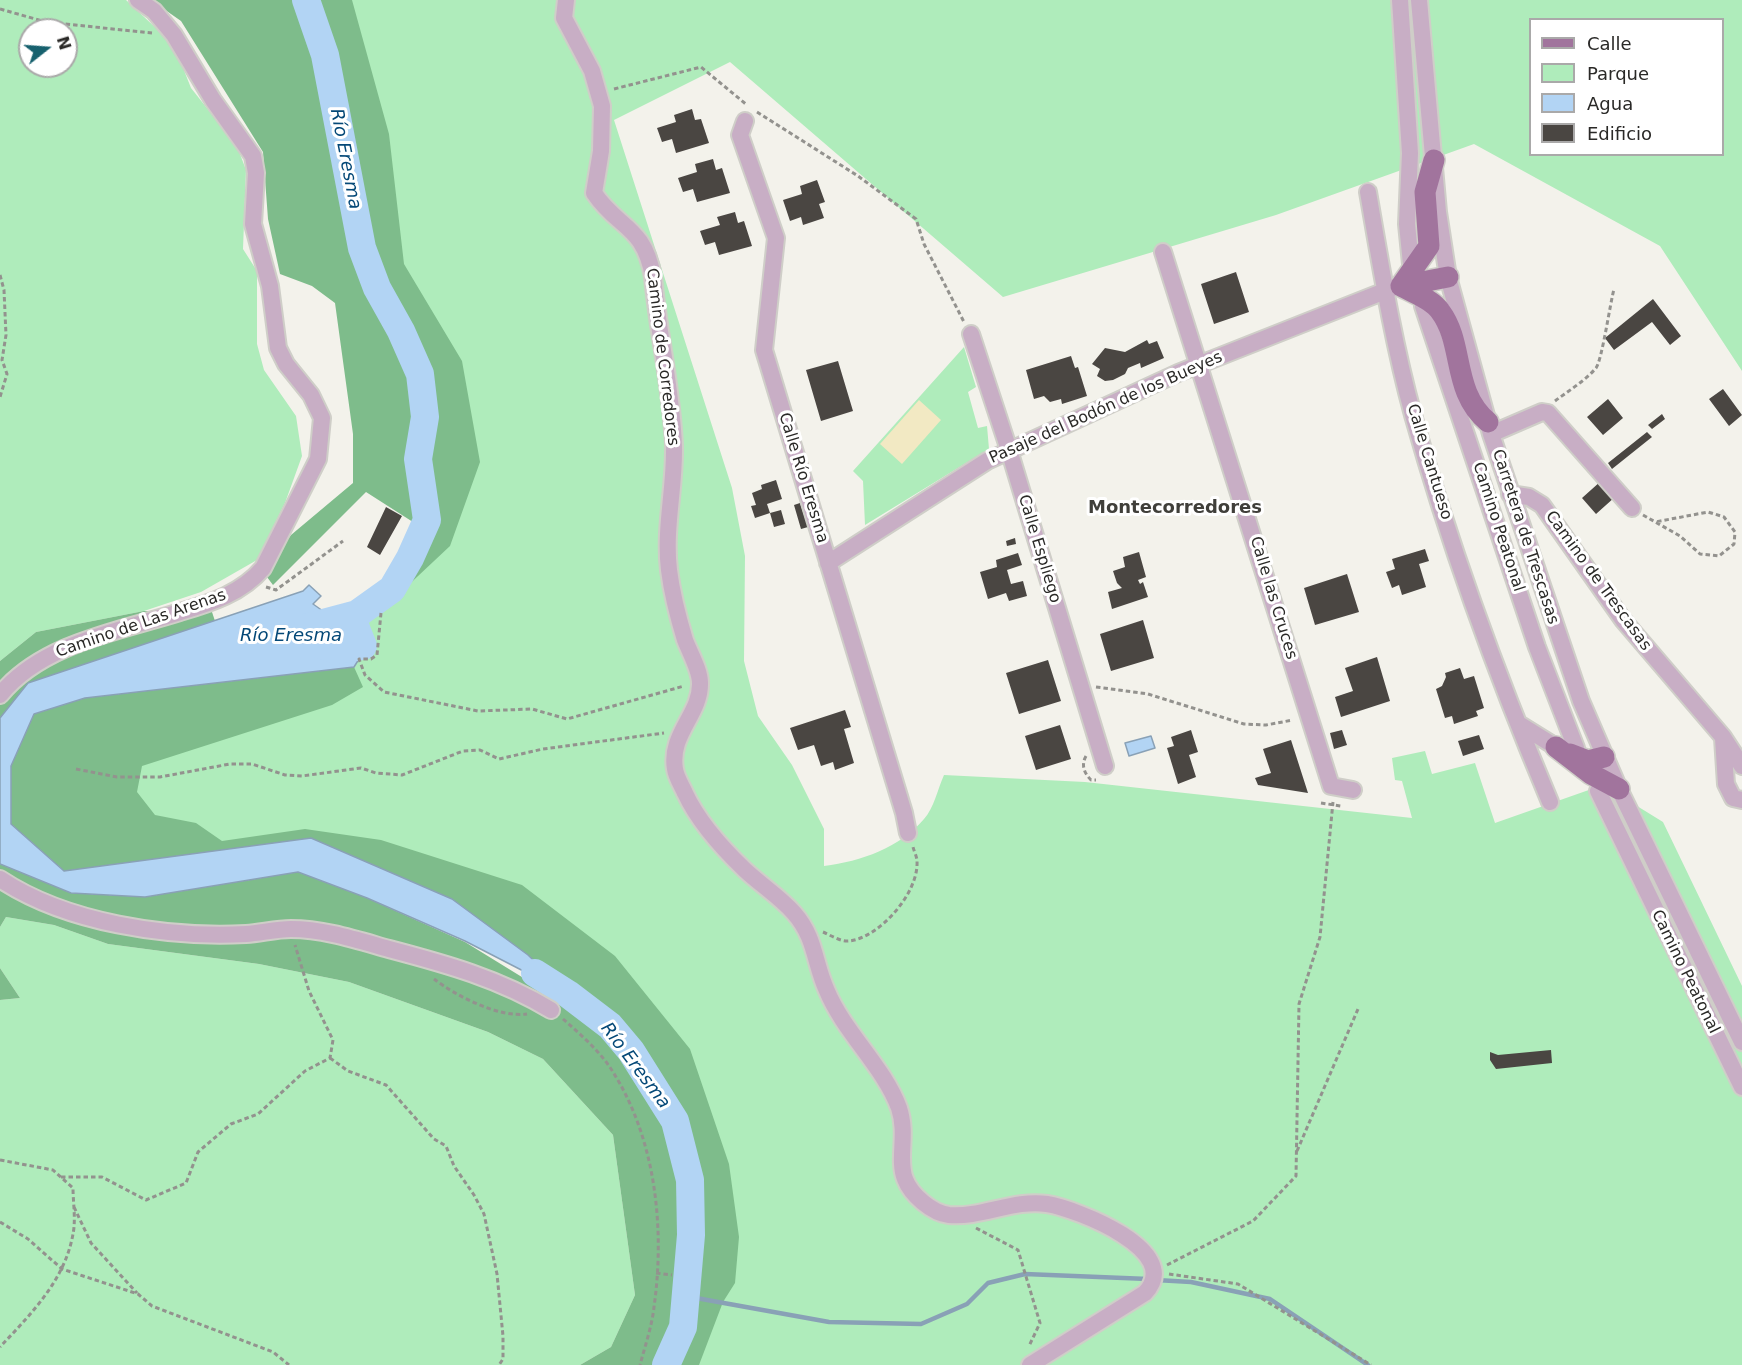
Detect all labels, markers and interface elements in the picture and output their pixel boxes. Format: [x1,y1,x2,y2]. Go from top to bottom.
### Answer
north arrow [18,18,78,78]
legend [1529,18,1724,156]
text: Calle [1587,33,1632,54]
text: N [53,34,75,52]
text: Parque [1587,63,1649,84]
text: Agua [1587,93,1633,114]
water label: Río Eresma [325,107,365,211]
text: Edificio [1587,123,1652,144]
street label: Camino de Corredores [642,267,682,447]
street label: Pasaje del Bodón de los Bueyes [986,348,1226,468]
street label: Calle Cantueso [1402,402,1456,522]
street label: Calle Río Eresma [774,411,832,545]
street label: Carretera de Trescasas [1488,447,1562,627]
street label: Camino Peatonal [1468,460,1528,594]
street label: Calle Espliego [1013,493,1065,605]
district label: Montecorredores [1088,497,1262,519]
street label: Camino de Trescasas [1541,507,1655,655]
street label: Calle las Cruces [1245,534,1301,662]
street label: Camino de Las Arenas [53,586,229,662]
water label: Río Eresma [240,625,342,647]
street label: Camino Peatonal [1647,907,1723,1037]
water label: Río Eresma [596,1019,674,1113]

